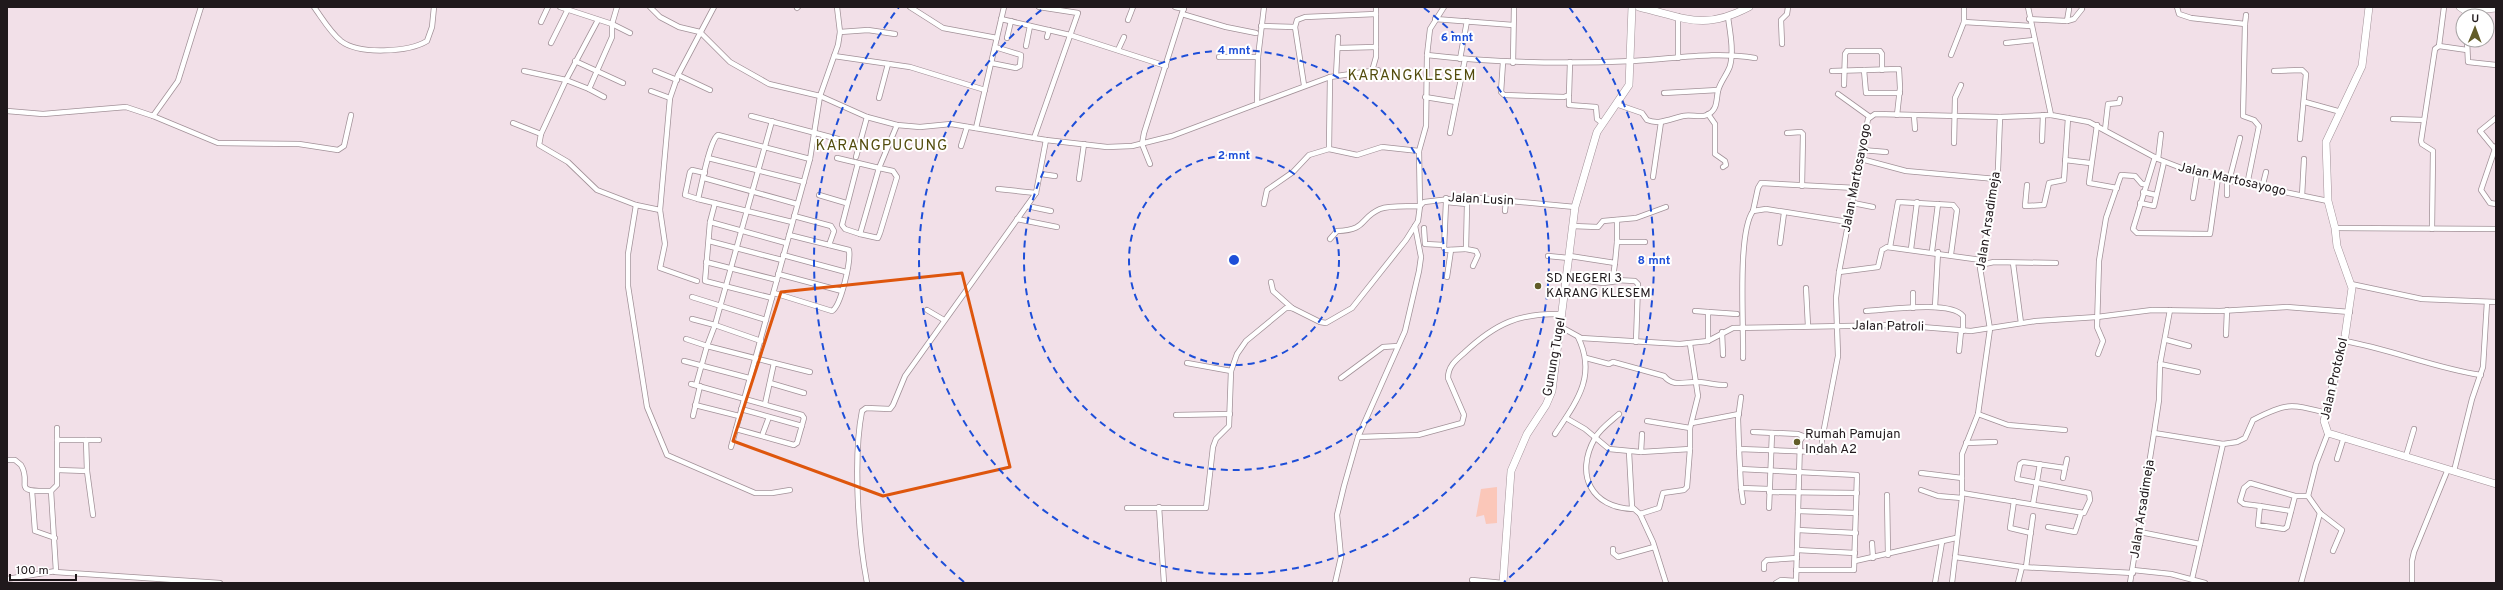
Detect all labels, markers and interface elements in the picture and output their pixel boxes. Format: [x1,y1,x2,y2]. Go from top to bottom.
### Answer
north arrow [2455,8,2495,48]
text: U [2471,12,2479,26]
text: 6 mnt [1441,30,1474,46]
text: 4 mnt [1218,43,1251,59]
district label: KARANGKLESEM [1347,67,1477,86]
street label: Jalan Martosayogo [1839,122,1875,234]
district label: KARANGPUCUNG [816,137,948,156]
text: 2 mnt [1218,148,1251,164]
street label: Jalan Martosayogo [2176,160,2288,200]
street label: Jalan Arsadimeja [1973,170,2005,272]
street label: Jalan Lusin [1448,190,1514,210]
centre of rings [1227,253,1241,267]
text: 8 mnt [1638,253,1671,269]
place label: SD NEGERI 3 KARANG KLESEM [1546,271,1651,302]
marker: SD NEGERI 3 KARANG KLESEM [1533,281,1543,291]
street label: Gunung Tugel [1540,316,1570,398]
street label: Jalan Patroli [1852,318,1924,336]
street label: Jalan Protokol [2318,336,2352,422]
place label: Rumah Pamujan Indah A2 [1805,427,1901,458]
marker: Rumah Pamujan Indah A2 [1792,437,1802,447]
street label: Jalan Arsadimeja [2127,458,2159,560]
scale bar [10,556,76,582]
text: 100 m [16,563,49,579]

